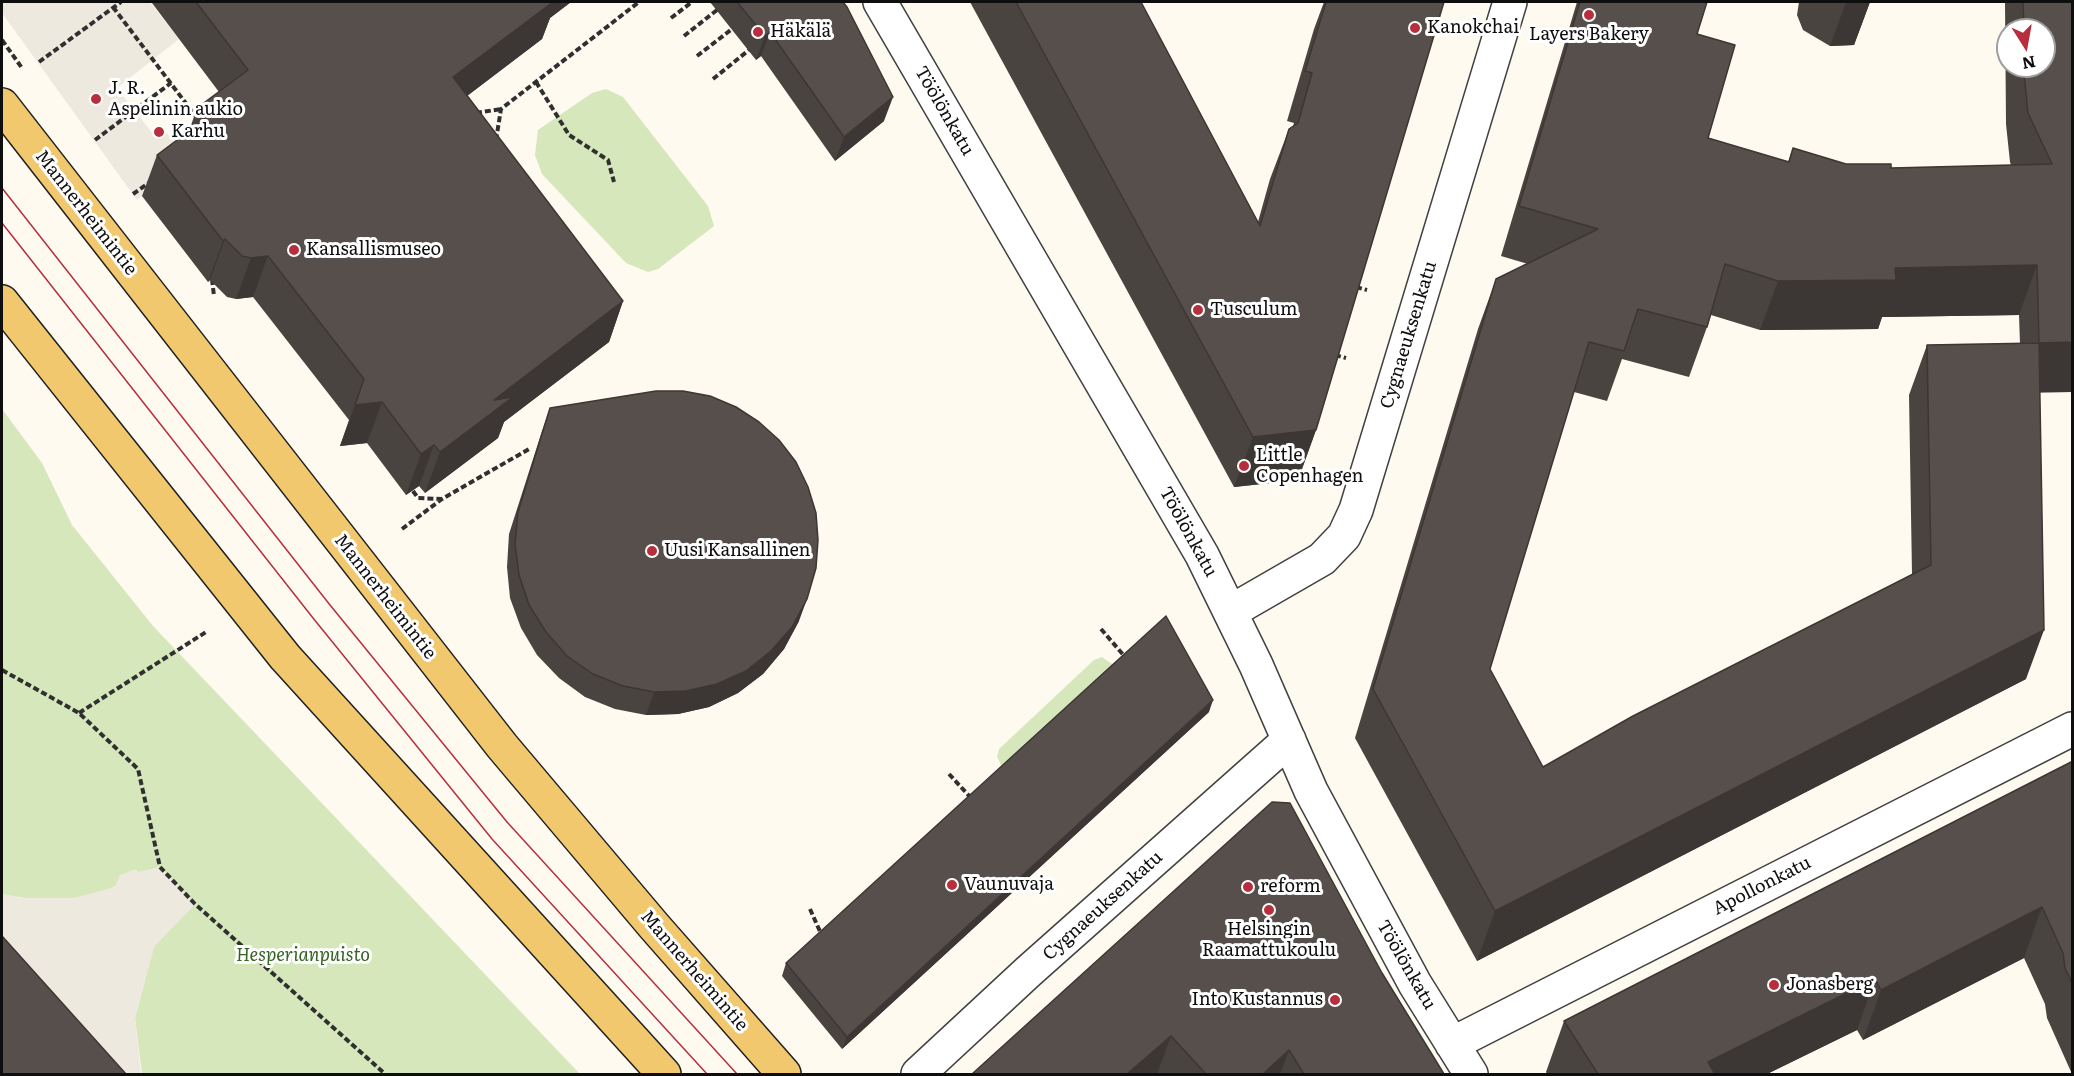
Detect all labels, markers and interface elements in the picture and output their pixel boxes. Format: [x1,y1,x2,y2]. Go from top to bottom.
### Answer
marker: Layers Bakery [1582,8,1596,22]
place label: Kanokchai [1427,17,1519,39]
north arrow [1996,18,2056,78]
place label: Häkälä [770,21,831,43]
marker: Kanokchai [1408,21,1422,35]
place label: Layers Bakery [1529,24,1649,46]
marker: Häkälä [751,25,765,39]
text: N [2020,51,2038,77]
street label: Töölönkatu [910,62,978,160]
place label: J. R. Aspelinin aukio [108,78,243,121]
marker: J. R. Aspelinin aukio [89,92,103,106]
place label: Karhu [171,121,225,143]
marker: Karhu [152,125,166,139]
street label: Mannerheimintie [30,146,142,280]
place label: Kansallismuseo [306,239,441,261]
marker: Kansallismuseo [287,243,301,257]
street label: Cygnaeuksenkatu [1376,259,1442,411]
place label: Tusculum [1210,299,1297,321]
marker: Tusculum [1191,303,1205,317]
place label: Little Copenhagen [1256,445,1364,488]
marker: Little Copenhagen [1237,459,1251,473]
street label: Töölönkatu [1154,483,1222,581]
street label: Mannerheimintie [329,530,441,664]
place label: Uusi Kansallinen [664,540,811,562]
marker: Uusi Kansallinen [645,544,659,558]
street label: Cygnaeuksenkatu [1039,847,1167,965]
street label: Apollonkatu [1709,852,1815,920]
place label: Vaunuvaja [964,874,1054,896]
place label: reform [1260,876,1321,898]
marker: Vaunuvaja [945,878,959,892]
marker: reform [1241,880,1255,894]
marker: Helsingin Raamattukoulu [1262,903,1276,917]
street label: Mannerheimintie [636,906,752,1036]
street label: Töölönkatu [1372,916,1440,1014]
place label: Helsingin Raamattukoulu [1202,919,1336,962]
park label: Hesperianpuisto [236,945,370,967]
place label: Jonasberg [1786,974,1874,996]
marker: Jonasberg [1767,978,1781,992]
place label: Into Kustannus [1191,989,1323,1011]
marker: Into Kustannus [1328,993,1342,1007]

